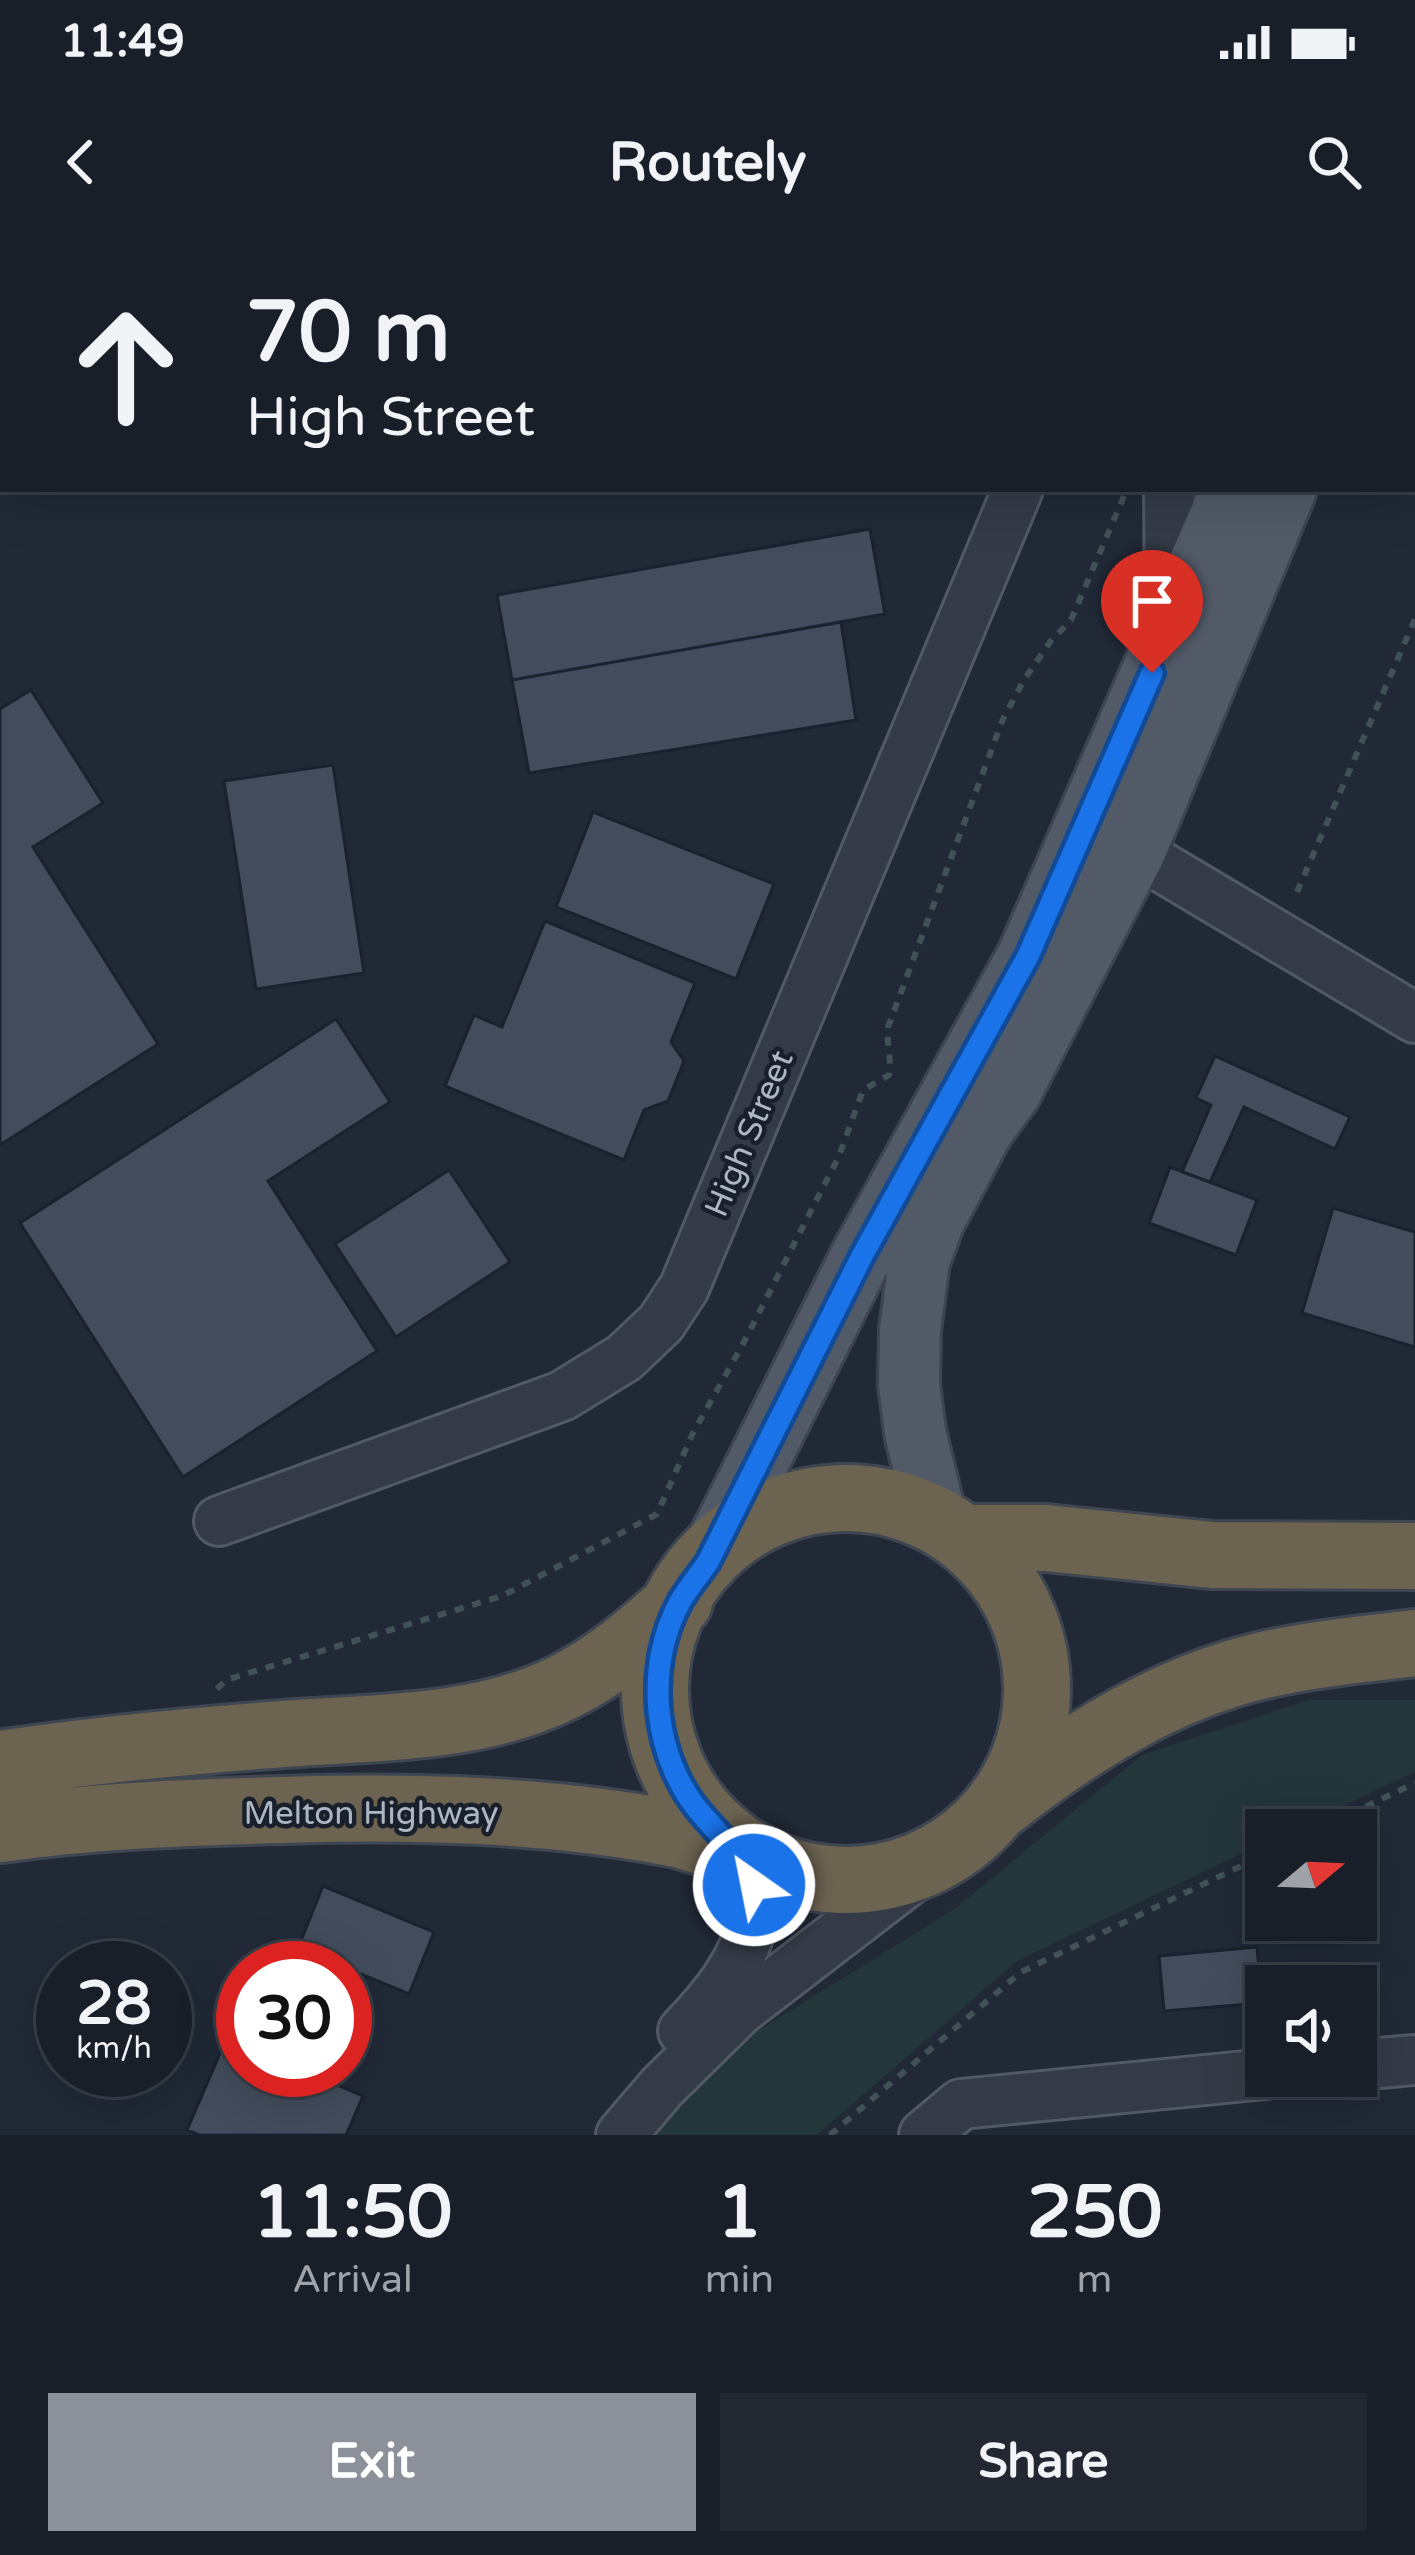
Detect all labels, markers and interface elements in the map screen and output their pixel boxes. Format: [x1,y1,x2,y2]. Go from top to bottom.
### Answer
text: 11:49 [60,15,185,69]
icon: back [48,129,114,195]
icon: search [1301,129,1367,195]
text: Routely [609,130,806,195]
text: 70 m [246,283,450,384]
icon: ahead [48,288,204,444]
text: High Street [246,385,535,450]
pin [1101,550,1203,673]
icon: arrive [1119,568,1185,634]
street label: High Street [697,1045,802,1222]
street label: Melton Highway [244,1794,498,1833]
north arrow [1245,1809,1377,1941]
map controls [1245,1809,1377,2097]
position arrow [691,1822,817,1948]
speed limit sign: 30 [216,1941,372,2097]
button: sound [1245,1965,1377,2097]
text: 28 [76,1968,152,2040]
text: km/h [76,2030,152,2067]
text: 11:50 [253,2170,452,2257]
text: 1 [717,2170,762,2257]
text: 250 [1027,2170,1162,2257]
text: Arrival [292,2256,413,2303]
text: min [705,2256,774,2303]
text: m [1077,2256,1112,2303]
button: Exit [48,2393,696,2531]
button: Share [720,2393,1367,2531]

